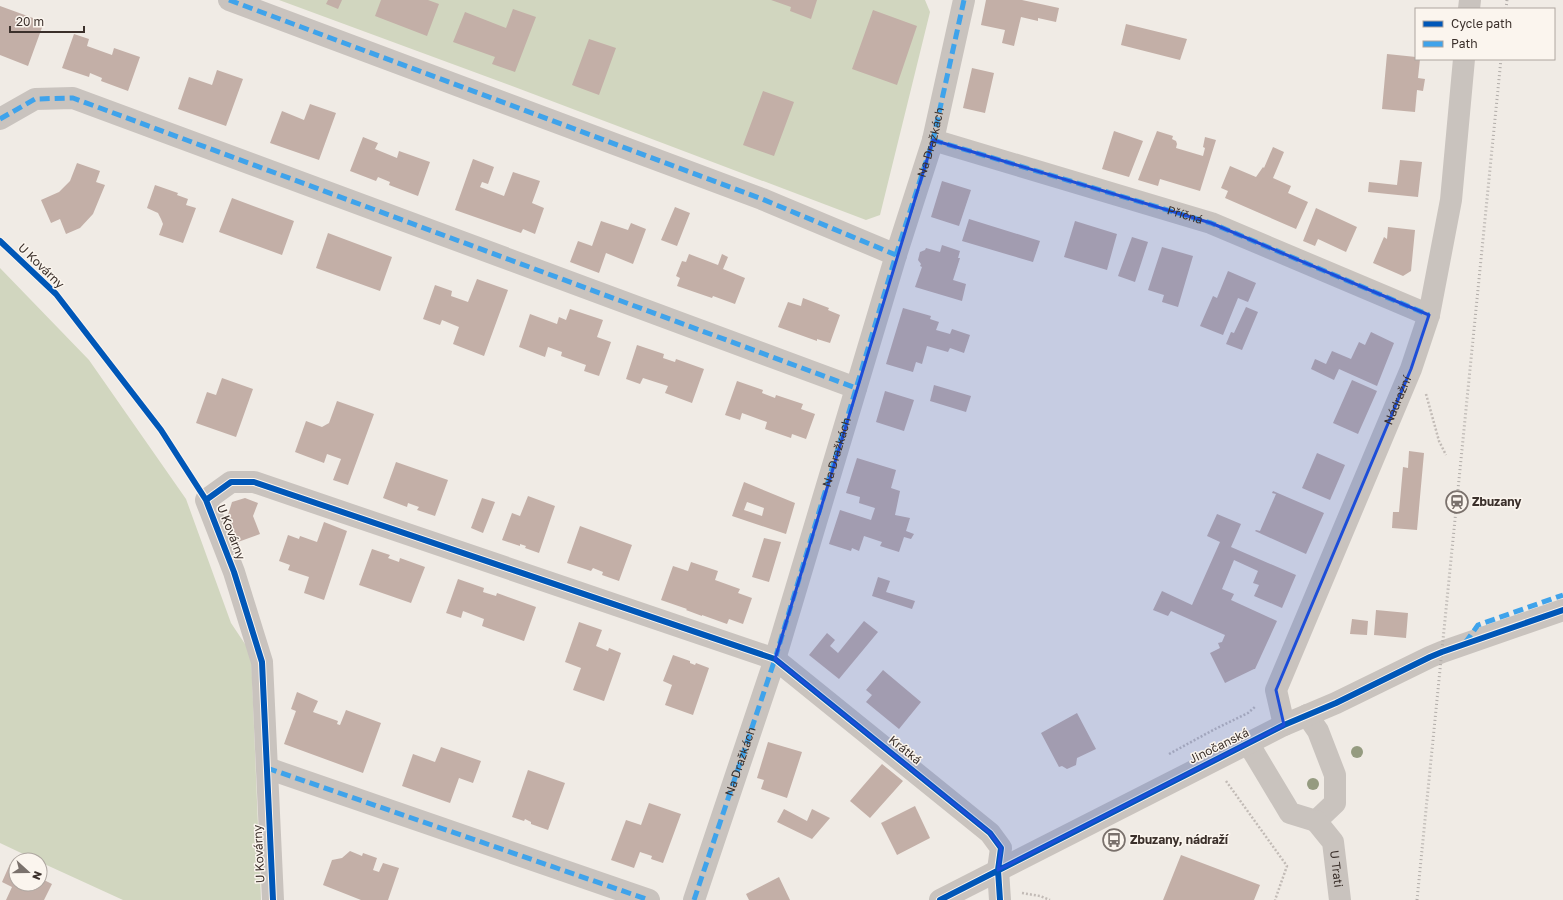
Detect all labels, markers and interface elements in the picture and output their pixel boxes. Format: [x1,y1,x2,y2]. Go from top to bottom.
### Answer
scale bar [10,8,84,34]
legend [1415,8,1555,60]
text: 20 m [16,14,44,29]
text: Cycle path [1451,16,1512,31]
text: Path [1451,36,1478,51]
street label: Na Dražkách [913,106,947,179]
street label: Příčná [1166,202,1205,227]
street label: U Kovárny [15,240,68,292]
street label: Nádražní [1380,373,1414,427]
street label: Na Dražkách [819,415,854,489]
station icon: Zbuzany [1444,489,1470,515]
place label: Zbuzany [1472,494,1522,509]
street label: U Kovárny [214,502,249,562]
street label: Na Dražkách [721,725,759,798]
street label: Jinočanská [1186,725,1251,767]
street label: Krátká [886,732,925,767]
street label: U Kovárny [249,824,268,884]
bus stop icon: Zbuzany, nádraží [1101,827,1127,853]
place label: Zbuzany, nádraží [1130,832,1230,847]
street label: U Trati [1327,849,1346,888]
north arrow [8,852,48,892]
text: N [30,870,45,882]

